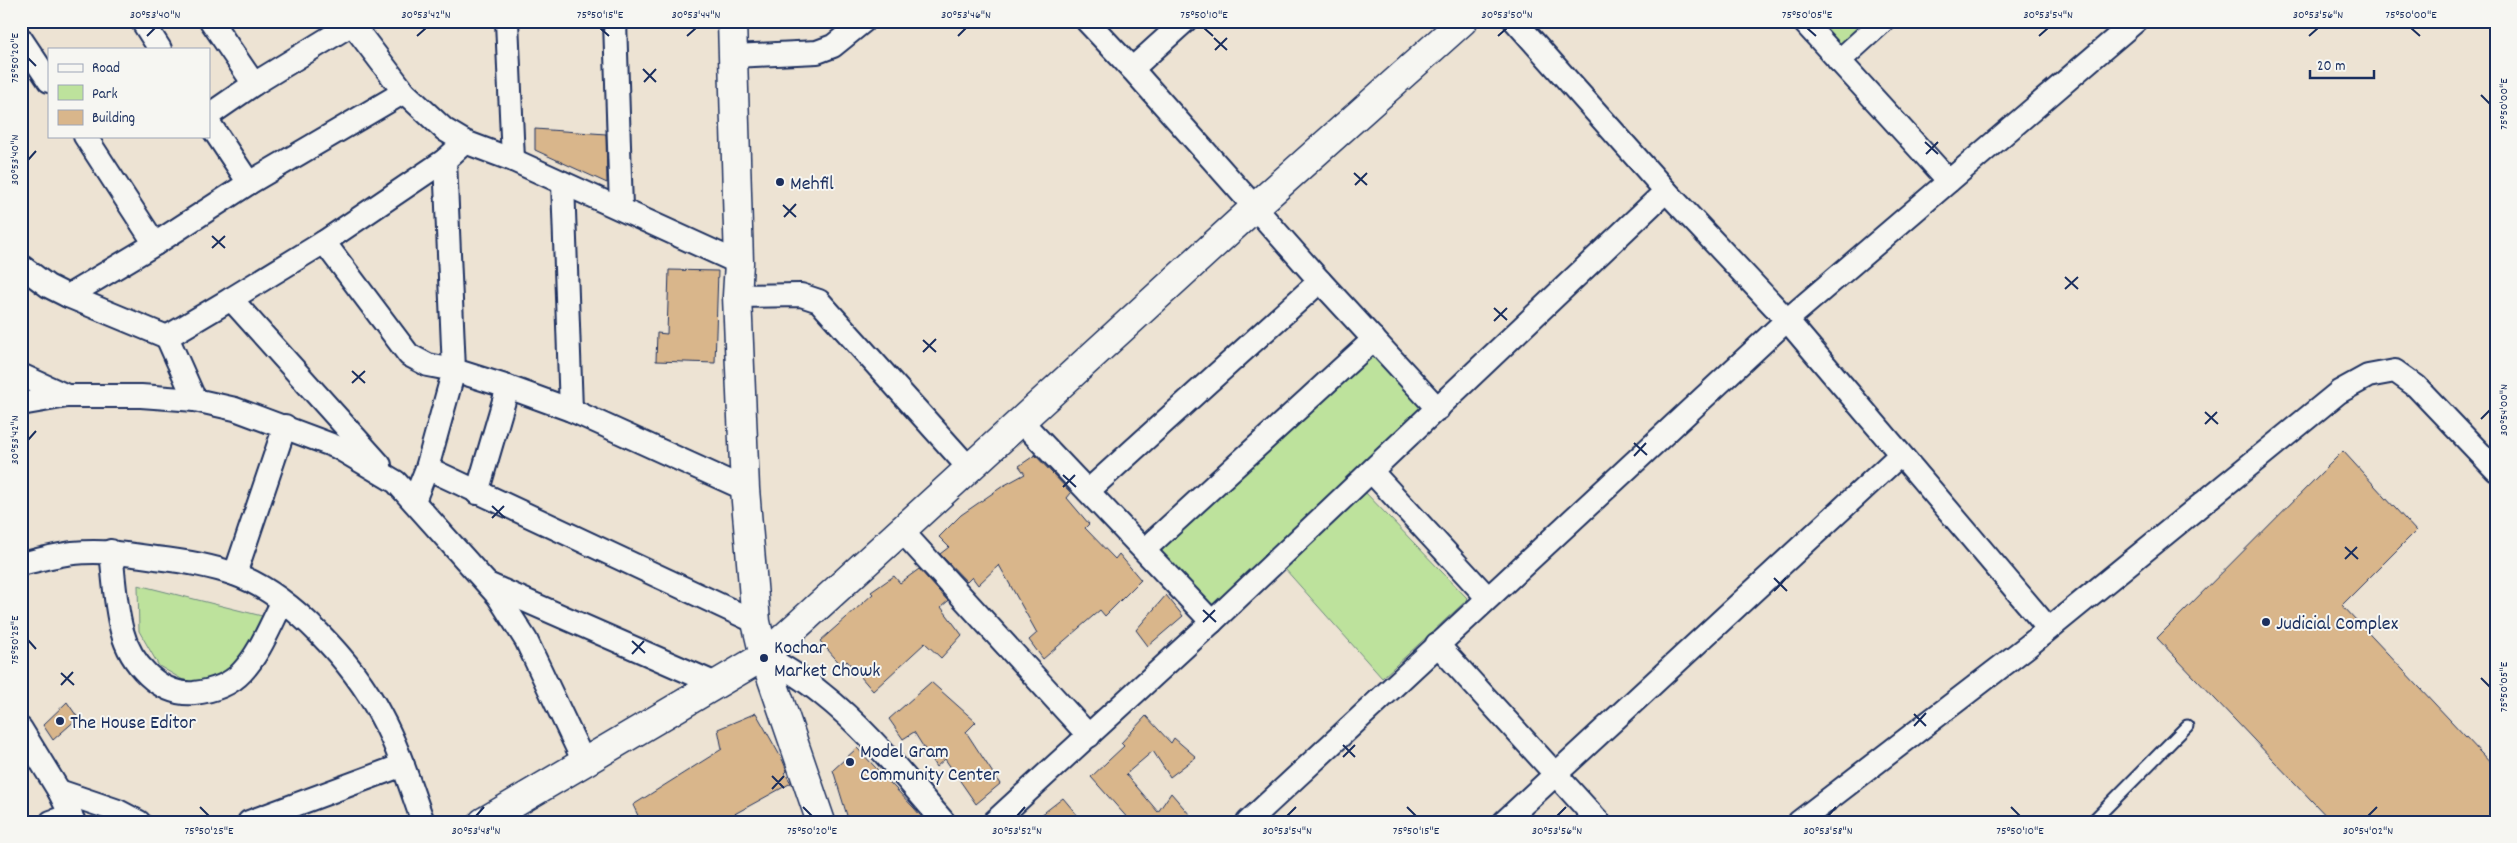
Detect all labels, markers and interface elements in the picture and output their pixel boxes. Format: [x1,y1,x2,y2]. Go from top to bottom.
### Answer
text: 30°53'40"N [130,7,180,24]
text: 30°53'42"N [401,7,451,24]
text: 75°50'15"E [577,7,624,24]
text: 30°53'44"N [671,7,721,24]
text: 30°53'46"N [941,7,991,24]
text: 75°50'10"E [1180,7,1228,24]
text: 30°53'50"N [1481,7,1533,24]
text: 75°50'05"E [1782,7,1833,24]
text: 30°53'54"N [2023,7,2073,24]
text: 30°53'56"N [2293,7,2343,24]
text: 75°50'00"E [2385,7,2437,24]
text: 75°50'20"E [7,32,24,83]
legend [48,48,210,138]
scale bar [2310,48,2373,80]
text: 20 m [2317,56,2345,78]
text: Road [92,58,120,80]
text: 75°50'00"E [2496,78,2513,130]
text: Park [92,84,118,106]
text: Building [92,108,135,130]
text: 30°53'40"N [7,135,24,185]
place label: Mehfil [790,171,834,199]
marker: Mehfil [774,176,786,188]
text: 30°54'00"N [2496,384,2513,436]
text: 30°53'42"N [7,415,24,465]
place label: Judicial Complex [2276,611,2399,639]
text: 75°50'25"E [7,615,24,664]
marker: Judicial Complex [2260,616,2272,628]
place label: Kochar Market Chowk [774,635,881,686]
marker: Kochar Market Chowk [758,652,770,664]
text: 75°50'05"E [2496,661,2513,712]
place label: The House Editor [70,710,196,738]
marker: The House Editor [54,715,66,727]
place label: Model Gram Community Center [860,739,1000,790]
marker: Model Gram Community Center [844,756,856,768]
text: 75°50'25"E [185,823,234,840]
text: 30°53'48"N [452,823,501,840]
text: 75°50'20"E [787,823,838,840]
text: 30°53'52"N [992,823,1042,840]
text: 30°53'54"N [1262,823,1312,840]
text: 75°50'15"E [1393,823,1440,840]
text: 30°53'56"N [1532,823,1582,840]
text: 30°53'58"N [1803,823,1853,840]
text: 75°50'10"E [1996,823,2044,840]
text: 30°54'02"N [2343,823,2393,840]

